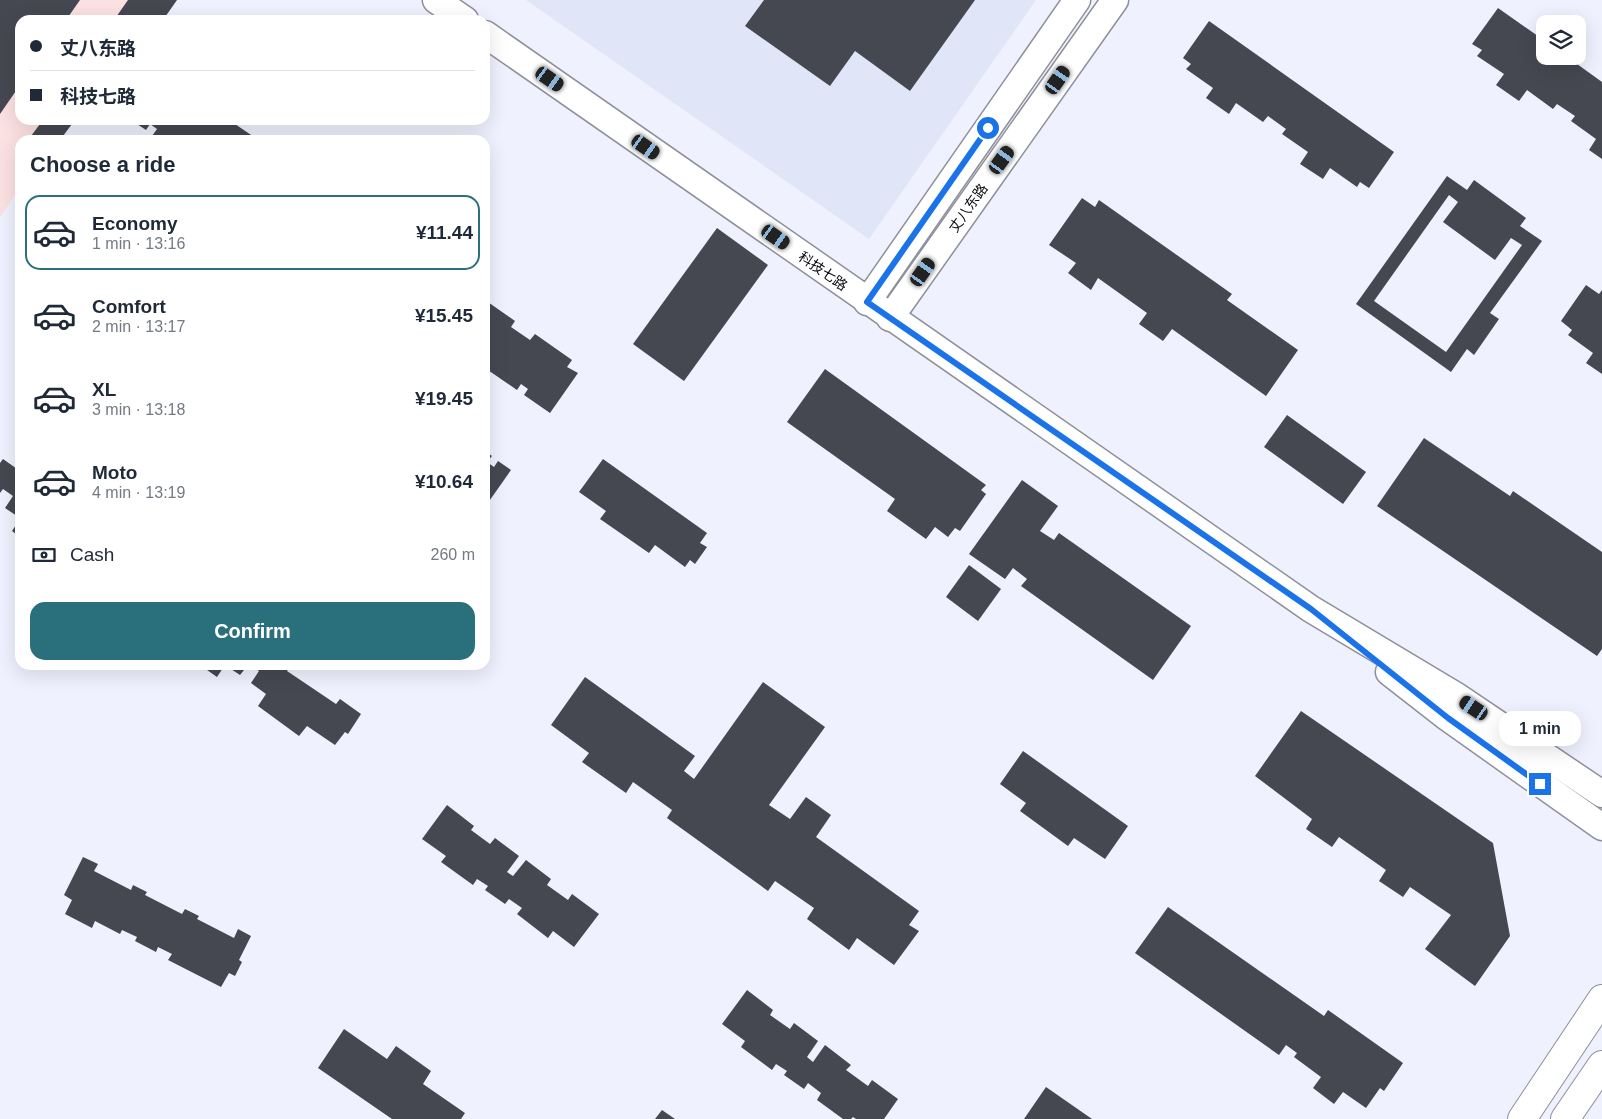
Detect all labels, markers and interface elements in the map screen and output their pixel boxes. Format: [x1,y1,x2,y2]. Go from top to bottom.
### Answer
map controls [1536,15,1586,65]
button: layers [1536,15,1586,65]
text: 丈八东路 [60,38,136,59]
car [1043,63,1072,97]
car [533,64,566,94]
text: 科技七路 [60,86,136,107]
route start [977,117,999,139]
car [629,132,662,162]
car [987,143,1016,177]
text: Choose a ride [30,152,175,177]
street label: 丈八东路 [945,180,991,236]
icon: car [32,210,77,255]
text: Economy [92,213,178,234]
text: ¥11.44 [416,222,473,243]
car [759,222,792,252]
text: 1 min · 13:16 [92,235,185,252]
street label: 科技七路 [795,248,851,294]
car [908,255,937,289]
icon: car [32,293,77,338]
text: Comfort [92,296,166,317]
text: ¥15.45 [415,305,473,326]
text: 2 min · 13:17 [92,318,185,335]
icon: car [32,376,77,421]
text: XL [92,379,116,400]
text: ¥19.45 [415,388,473,409]
text: 3 min · 13:18 [92,401,185,418]
icon: car [32,459,77,504]
text: Moto [92,462,137,483]
text: ¥10.64 [415,471,473,492]
text: 4 min · 13:19 [92,484,185,501]
icon: cash [30,541,58,569]
text: Cash [70,544,114,565]
text: 260 m [431,546,475,563]
button: Confirm [30,602,475,660]
car [1457,693,1490,723]
callout: 1 min [1499,712,1581,746]
text: 1 min [1519,720,1561,737]
route end [1529,773,1551,795]

